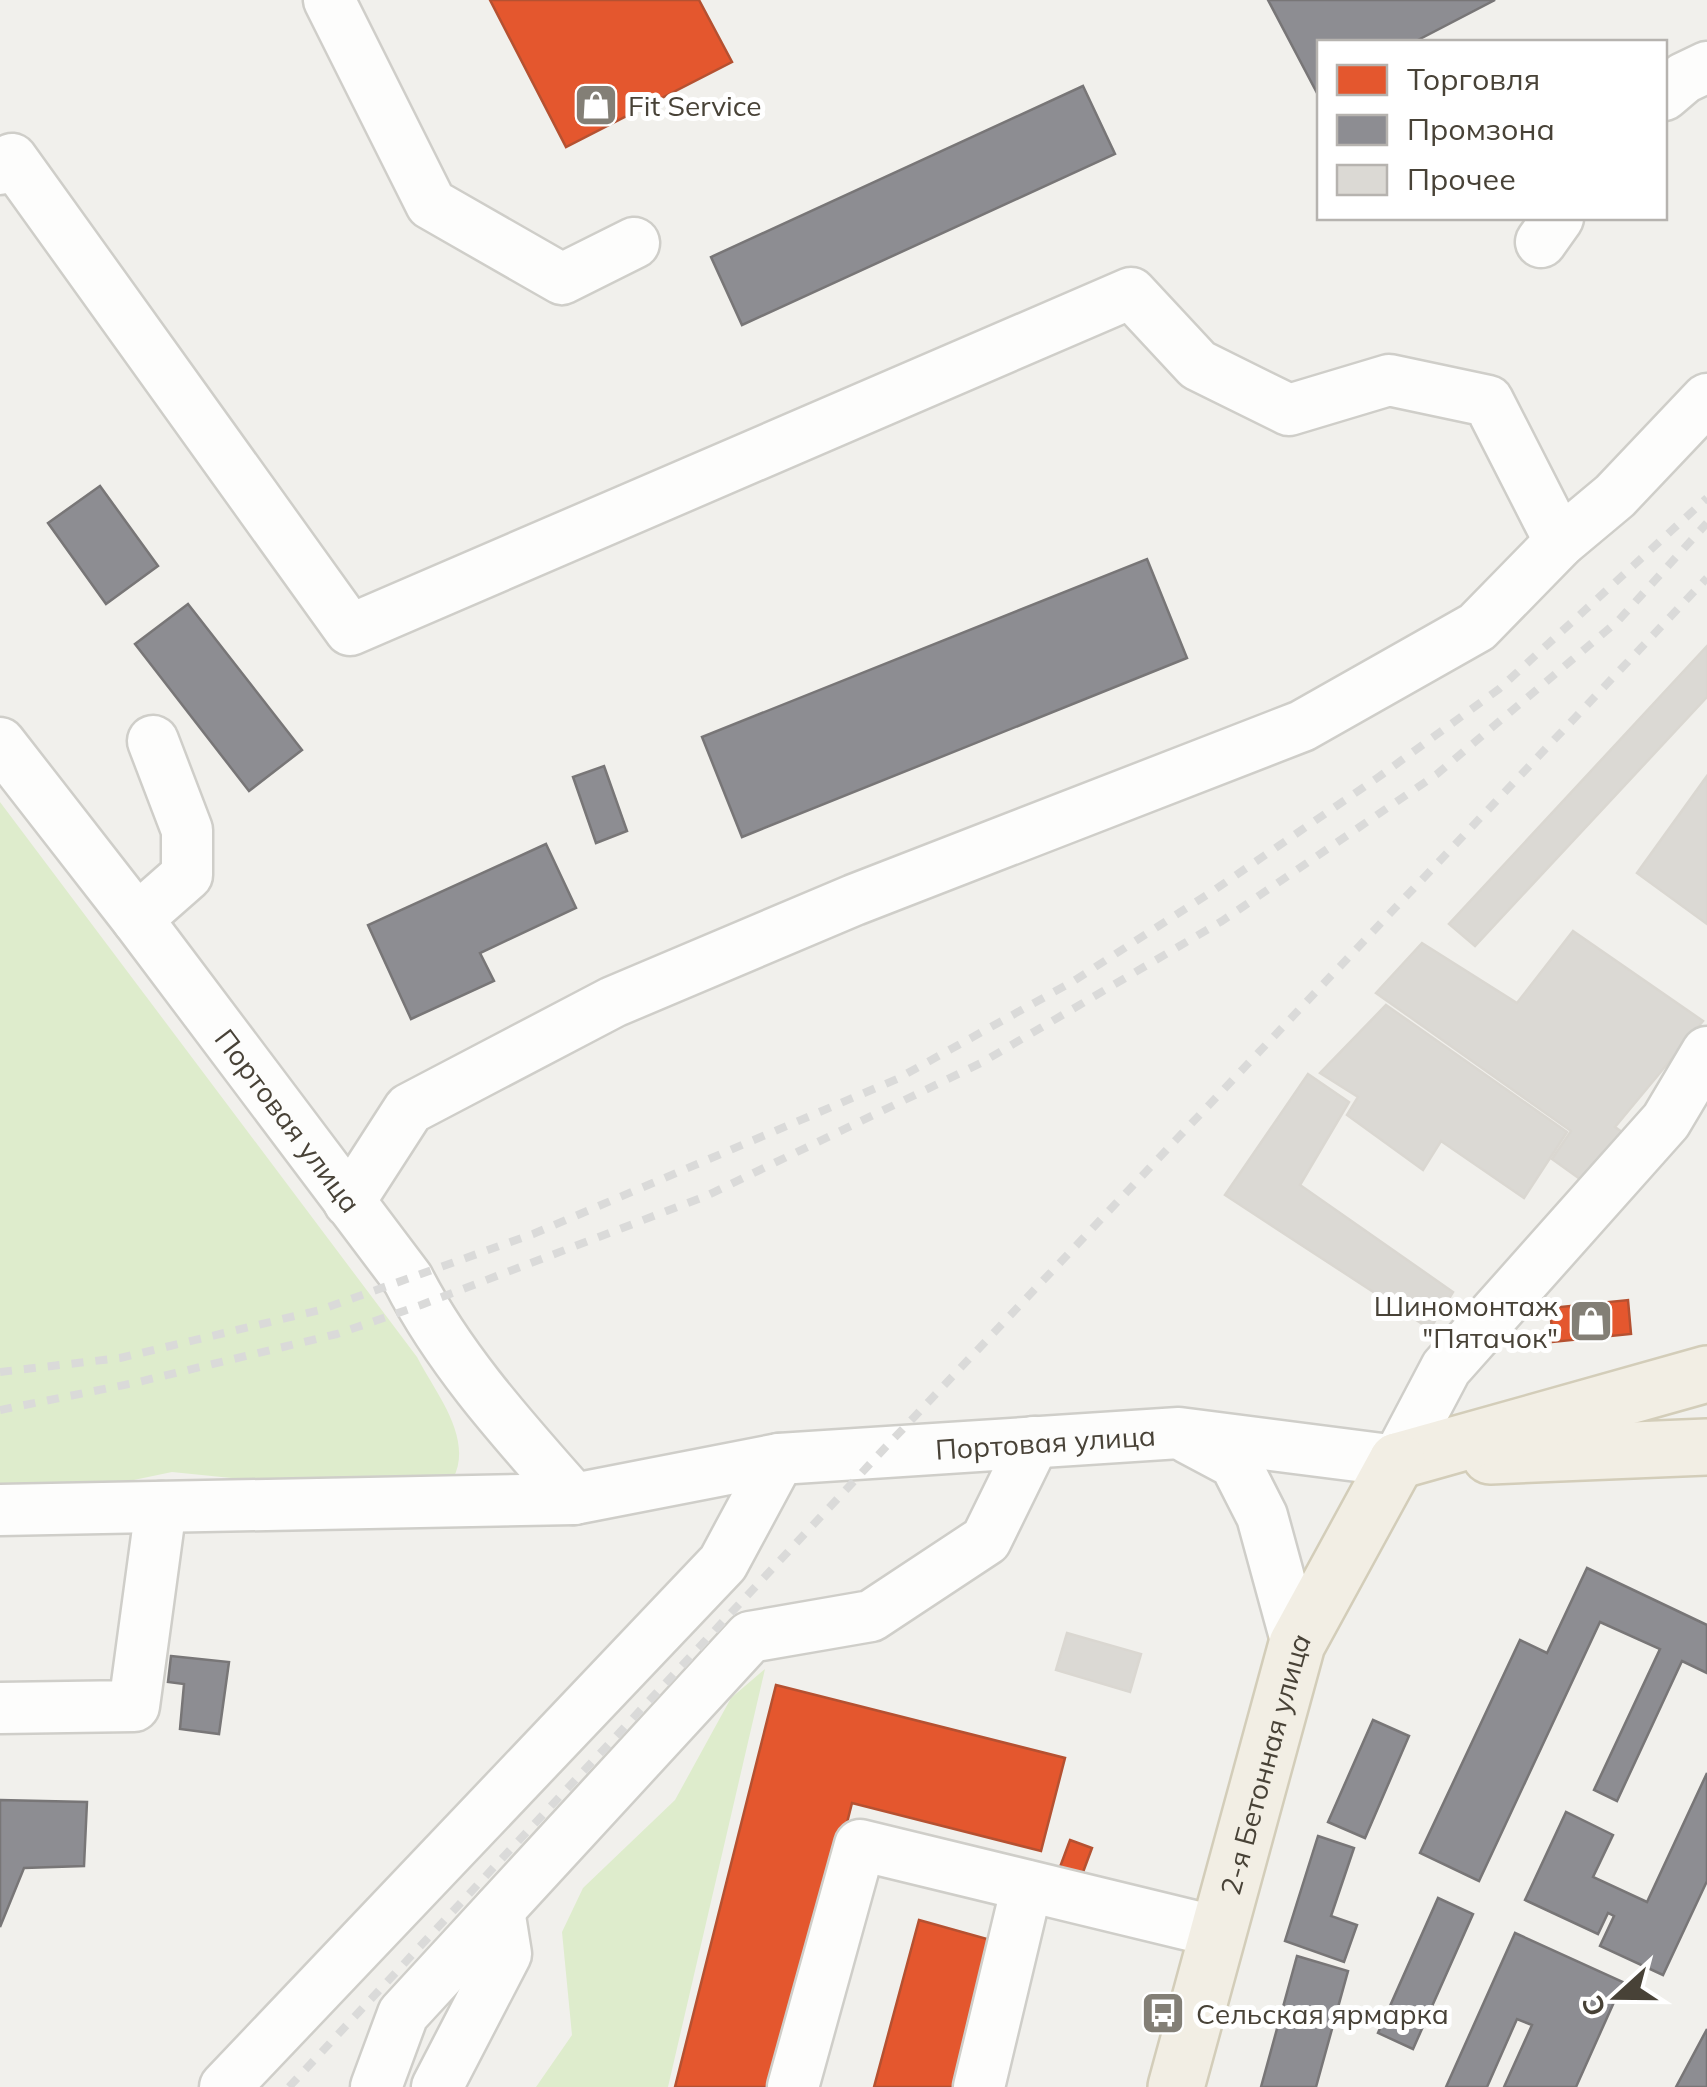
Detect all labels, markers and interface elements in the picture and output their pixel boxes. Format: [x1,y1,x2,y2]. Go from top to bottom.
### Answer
legend [1317,40,1667,220]
text: Торговля [1407,60,1540,98]
shop icon: Fit Service [573,82,619,128]
place label: Fit Service [628,88,762,123]
text: Промзона [1407,110,1555,148]
text: Прочее [1407,160,1516,198]
street label: Портовая улица [208,1022,369,1219]
place label: Шиномонтаж "Пятачок" [1374,1288,1558,1355]
shop icon: Шиномонтаж "Пятачок" [1568,1298,1614,1344]
street label: Портовая улица [934,1417,1157,1466]
street label: 2-я Бетонная улица [1212,1626,1317,1899]
north arrow [1567,1947,1667,2047]
bus stop icon: Сельская ярмарка [1140,1990,1186,2036]
text: С [1573,1991,1613,2021]
place label: Сельская ярмарка [1196,1996,1449,2031]

